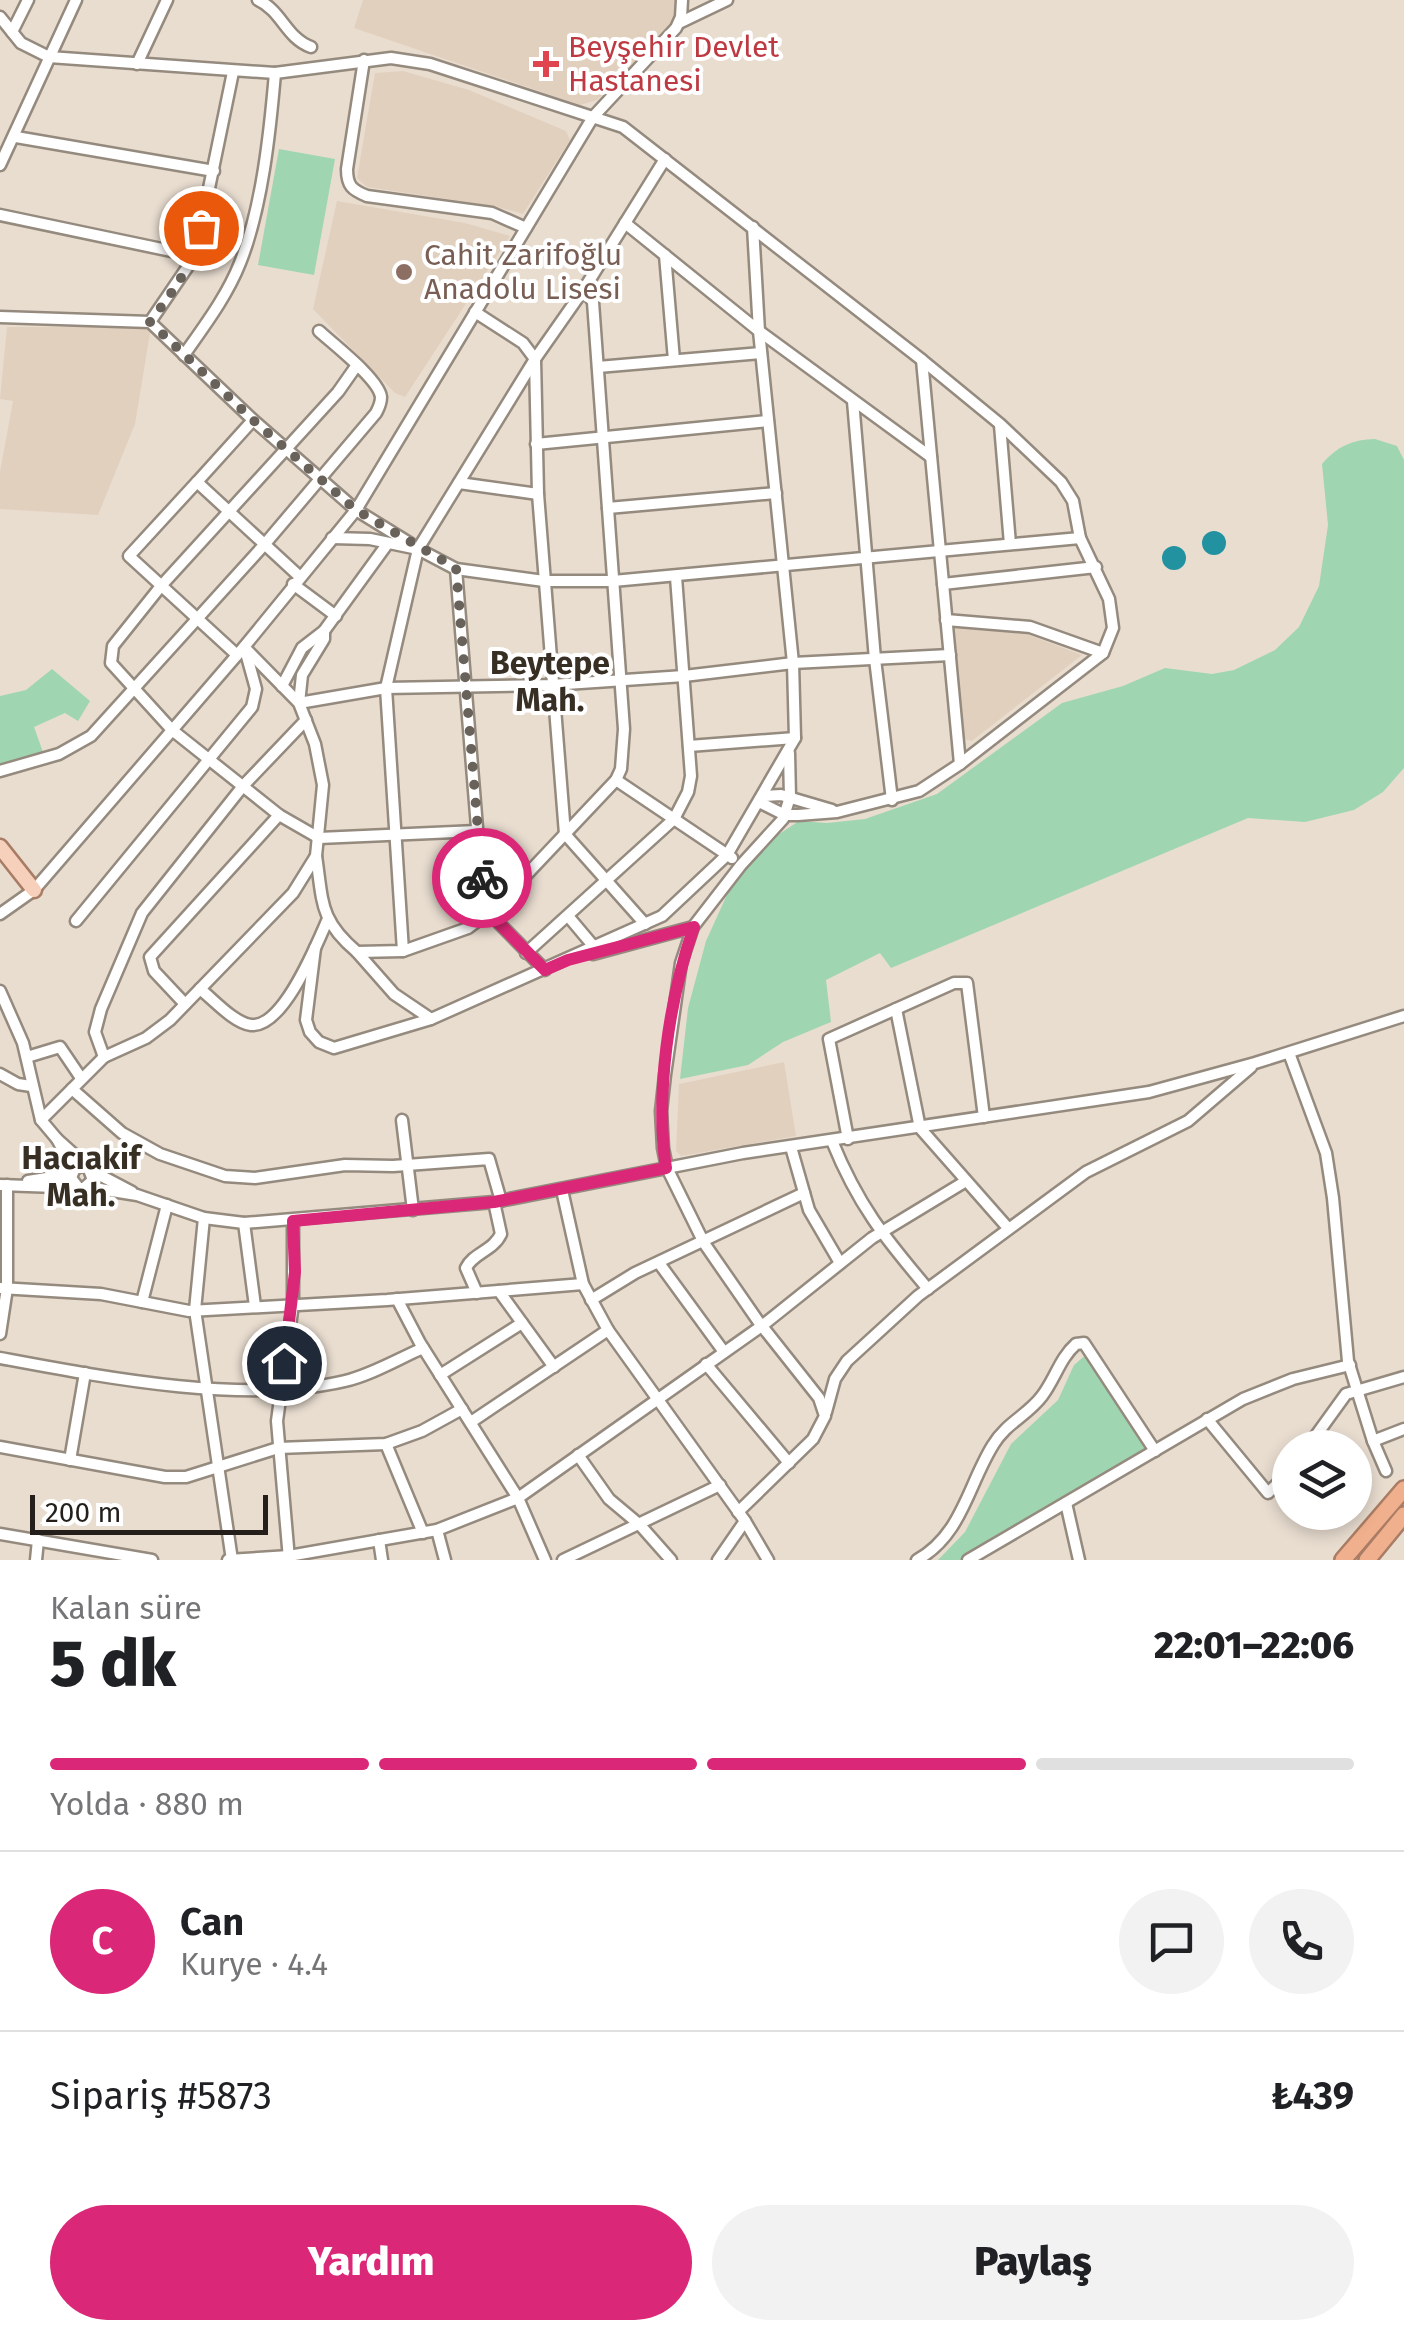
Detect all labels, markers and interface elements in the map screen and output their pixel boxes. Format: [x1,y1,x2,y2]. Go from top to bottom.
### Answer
place label: Beyşehir Devlet Hastanesi [568,29,779,99]
marker: Beyşehir Devlet Hastanesi [533,51,559,77]
pin [159,186,244,271]
icon: bag [174,201,229,256]
place label: Cahit Zarifoğlu Anadolu Lisesi [424,237,622,307]
marker: Cahit Zarifoğlu Anadolu Lisesi [393,261,415,283]
district label: Beytepe Mah. [490,644,610,719]
courier [432,828,532,928]
icon: bike [455,851,510,906]
district label: Hacıakif Mah. [22,1139,143,1214]
pin [242,1321,327,1406]
icon: home [257,1336,312,1391]
map controls [1272,1430,1372,1530]
button: layers [1272,1430,1372,1530]
scale bar [30,1490,268,1534]
text: 200 m [45,1496,122,1529]
text: Kalan süre [50,1589,202,1627]
text: 22:01–22:06 [1154,1622,1354,1668]
text: 5 dk [50,1625,176,1703]
text: Yolda · 880 m [50,1785,244,1823]
button: chat [1119,1889,1224,1994]
button: phone [1249,1889,1354,1994]
text: Can [180,1899,244,1945]
text: C [92,1918,113,1964]
text: Kurye · 4.4 [180,1945,328,1983]
text: Sipariş #5873 [50,2073,272,2119]
text: ₺439 [1271,2073,1354,2119]
button: Yardım [50,2205,692,2320]
button: Paylaş [712,2205,1354,2320]

